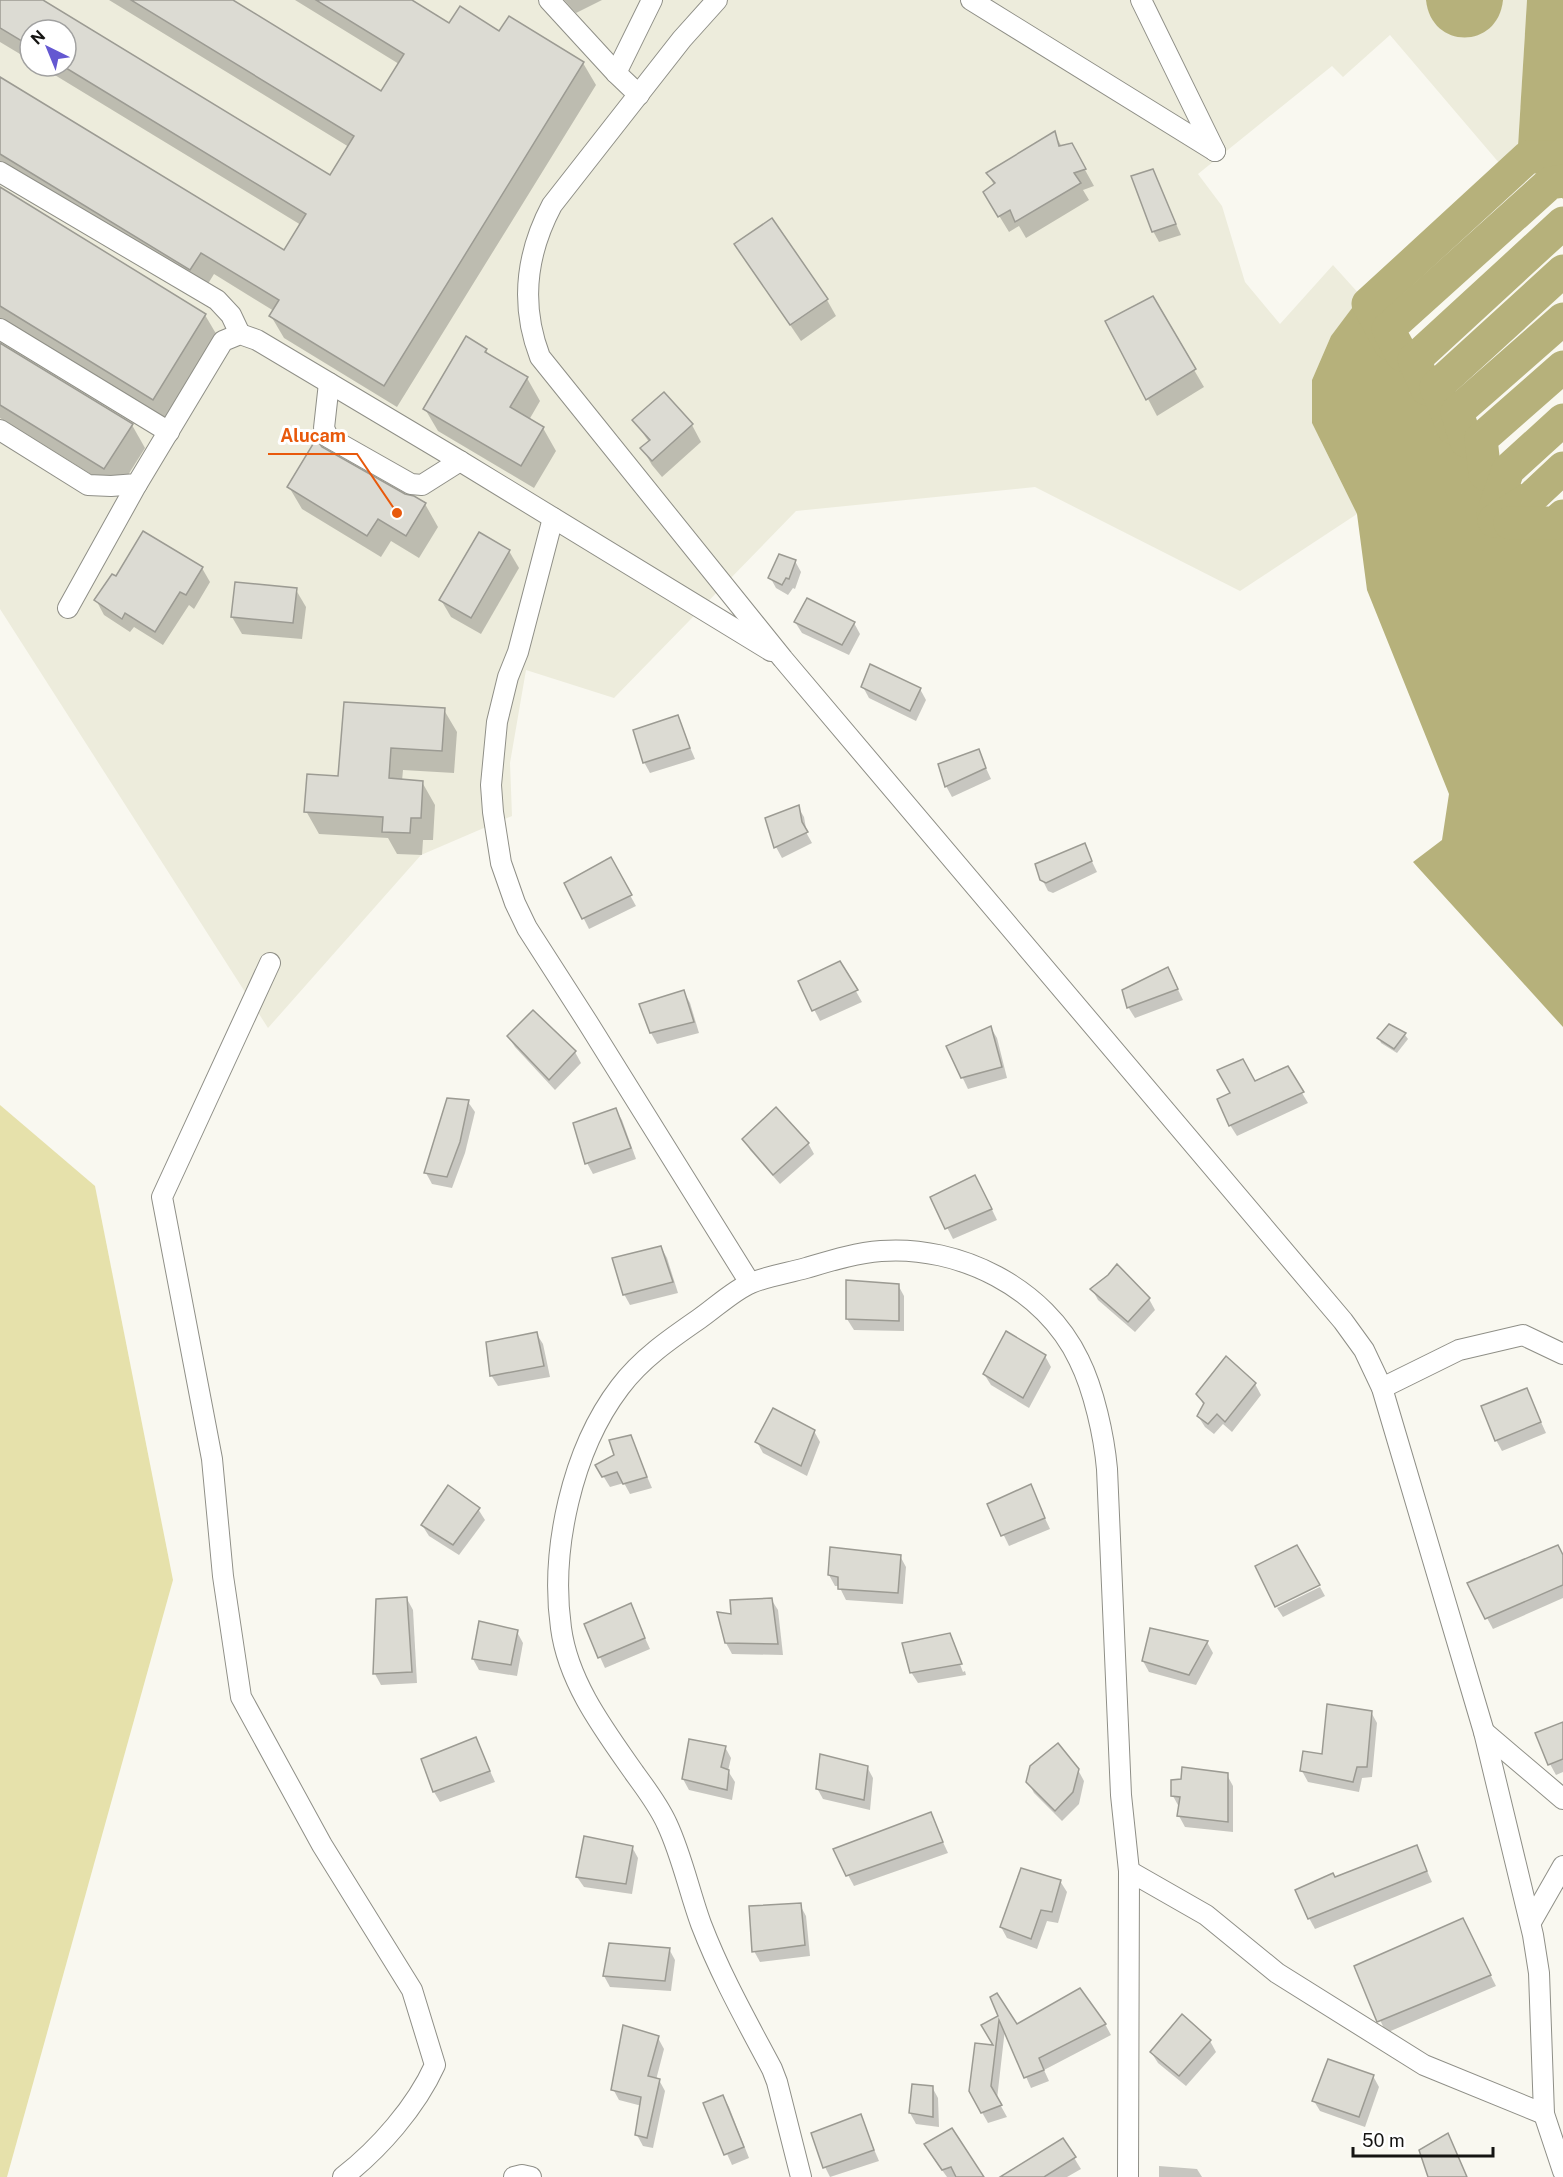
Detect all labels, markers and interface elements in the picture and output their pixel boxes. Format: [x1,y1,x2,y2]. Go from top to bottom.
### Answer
north arrow [18,18,78,78]
text: N [27,26,49,49]
callout: Alucam [268,418,357,454]
text: Alucam [280,425,346,446]
scale bar [1353,2120,1492,2158]
text: 50 m [1362,2130,1405,2151]

